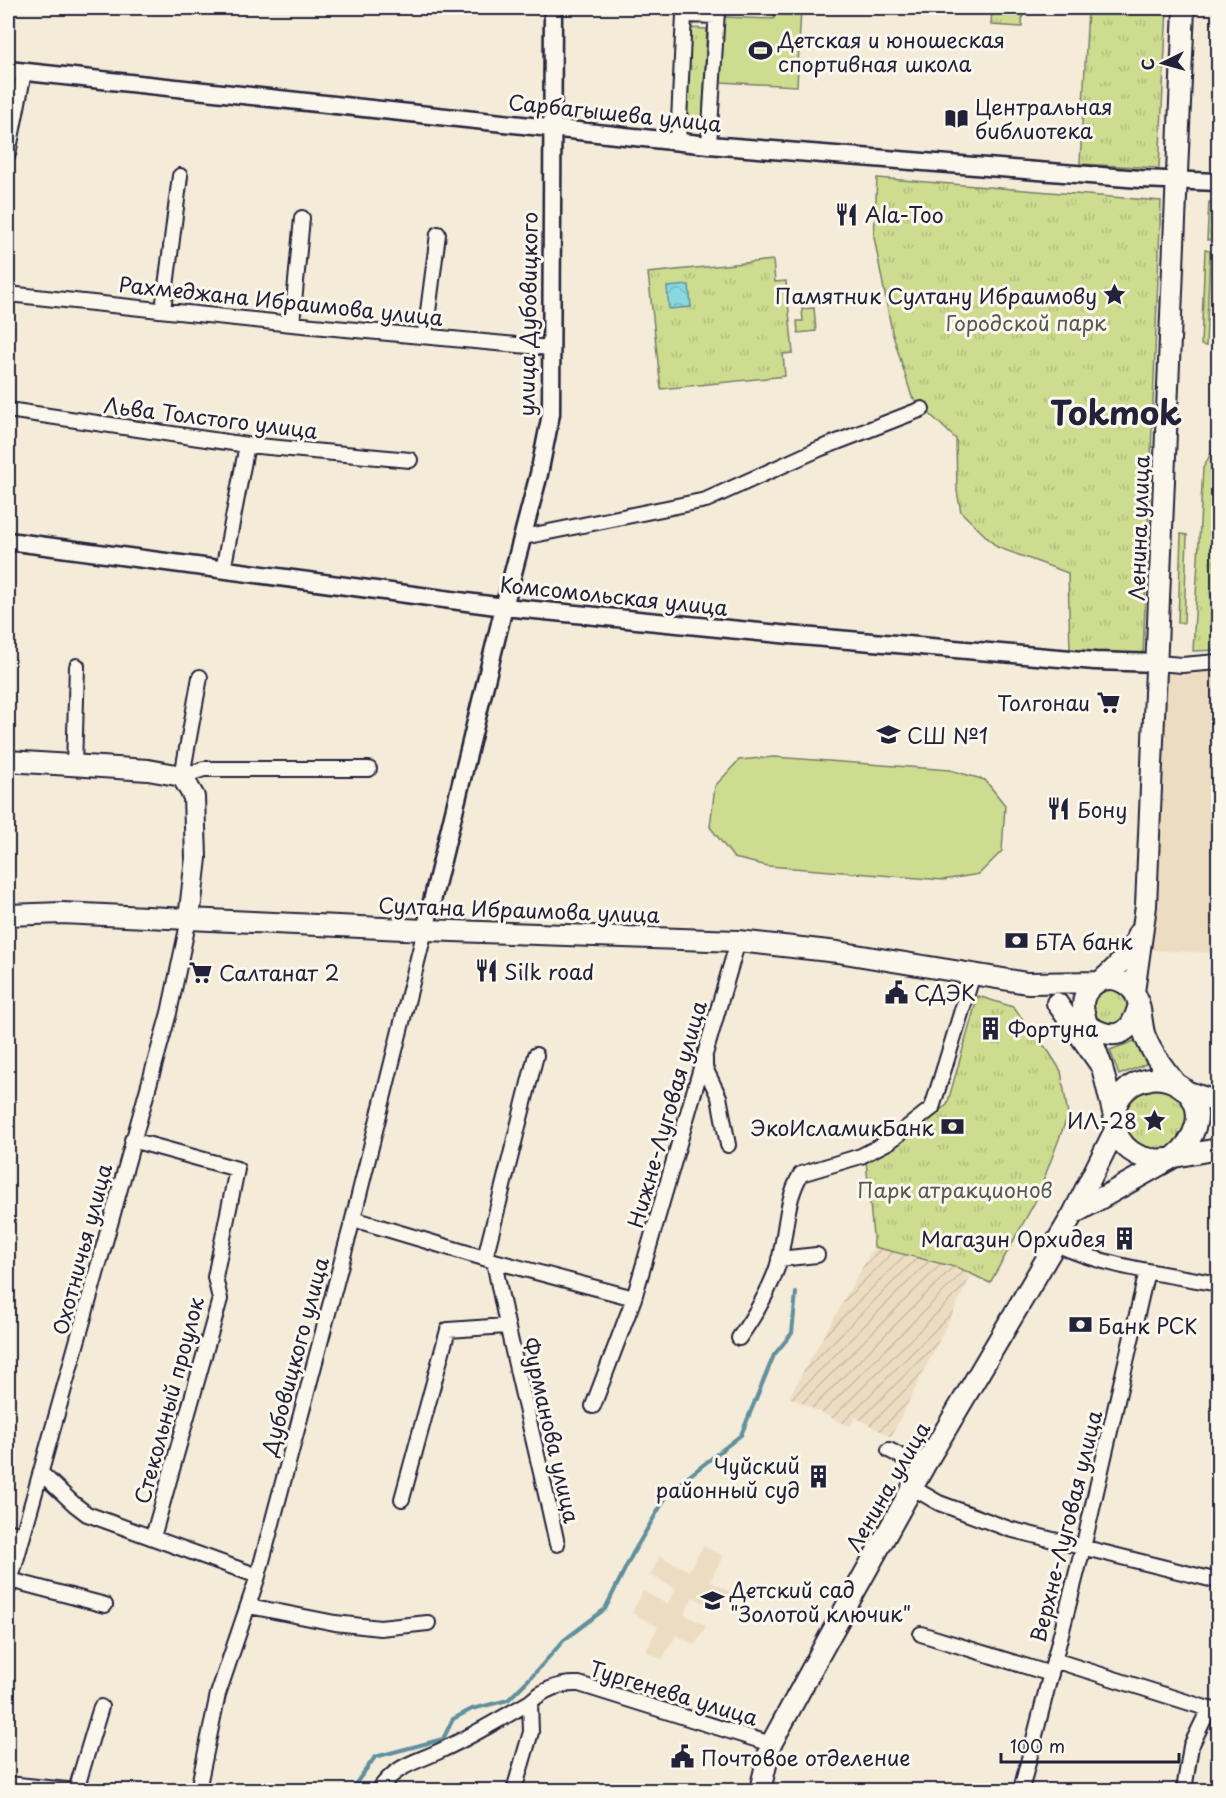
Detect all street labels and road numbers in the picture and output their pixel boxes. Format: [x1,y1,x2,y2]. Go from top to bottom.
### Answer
street label: Сарбагышева улица [507,85,724,139]
street label: улица Дубовицкого [509,211,545,417]
street label: Рахмеджана Ибраимова улица [117,267,446,333]
street label: Льва Толстого улица [102,388,321,446]
street label: Ленина улица [1119,454,1157,601]
street label: Комсомольская улица [499,567,730,623]
street label: Султана Ибраимова улица [378,888,661,930]
street label: Нижне-Луговая улица [618,996,714,1231]
street label: Охотничья улица [43,1159,119,1338]
street label: Дубовицкого улица [252,1252,336,1460]
street label: Стекольный проулок [125,1292,211,1507]
street label: Фурманова улица [515,1334,589,1527]
street label: Верхне-Луговая улица [1021,1406,1110,1645]
street label: Ленина улица [837,1414,938,1557]
street label: Тургенева улица [586,1651,763,1733]

